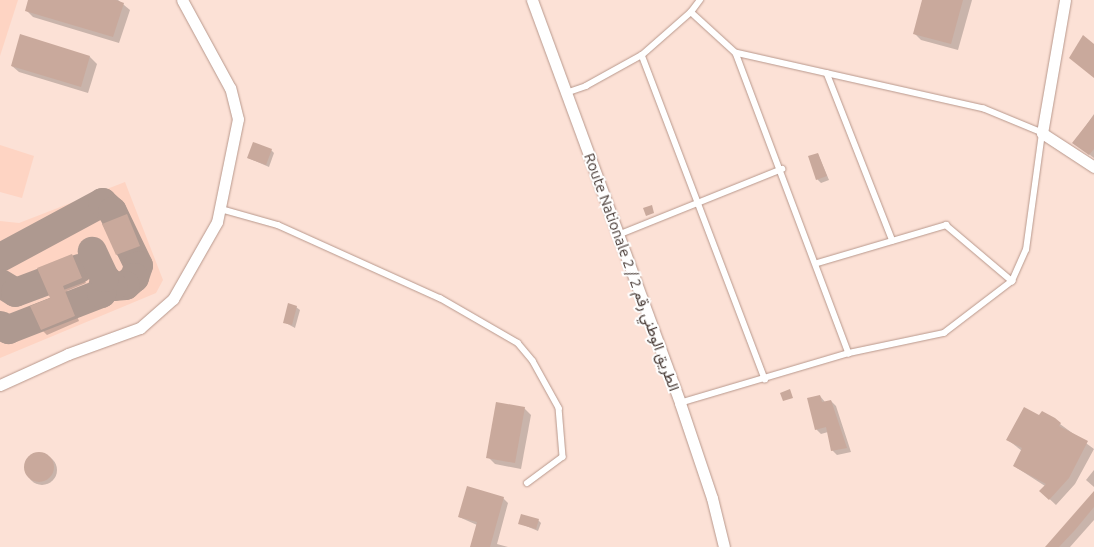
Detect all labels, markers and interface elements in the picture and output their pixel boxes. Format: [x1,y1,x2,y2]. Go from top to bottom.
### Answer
street label: Route Nationale 2 / الطريق الوطني رقم 2 [580,151,684,393]

